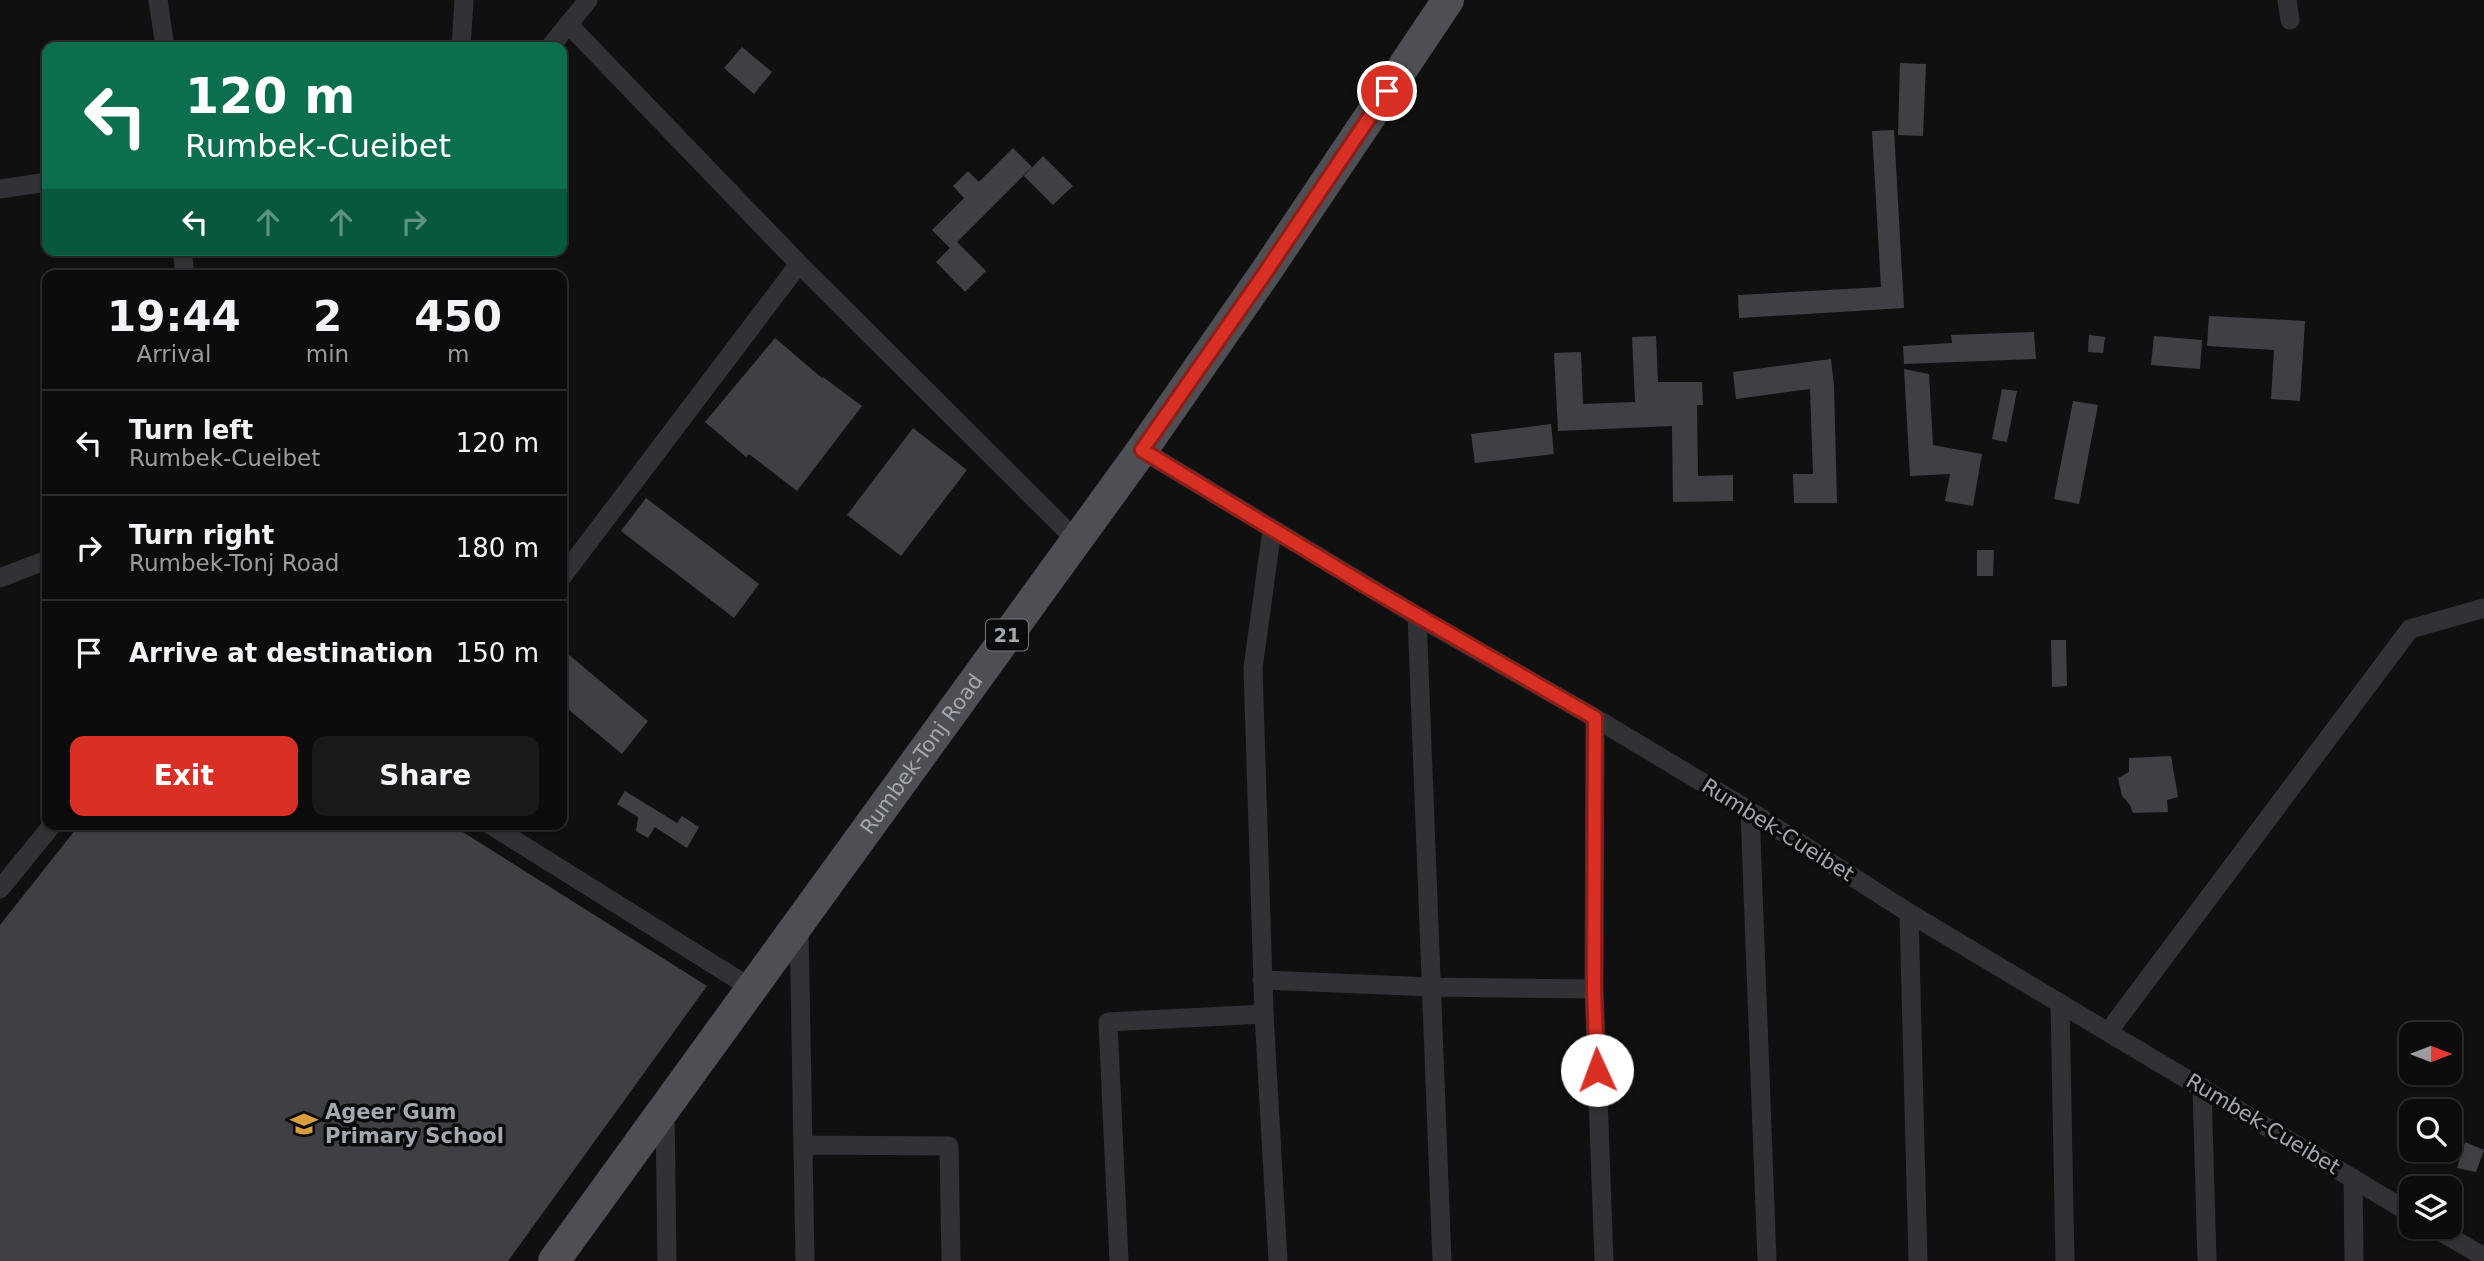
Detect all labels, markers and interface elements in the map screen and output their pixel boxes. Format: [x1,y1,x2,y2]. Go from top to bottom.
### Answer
pin [1357,61,1417,121]
text: 120 m [185,68,355,125]
icon: left [70,70,161,161]
icon: arrive [1368,72,1406,110]
text: Rumbek-Cueibet [185,127,451,165]
icon: left [176,203,214,241]
icon: ahead [249,203,287,241]
icon: ahead [322,203,360,241]
icon: right [395,203,433,241]
text: 19:44 [107,292,241,341]
text: 2 [313,292,342,341]
text: 450 [414,292,502,341]
text: Arrival [137,341,211,367]
text: min [306,341,349,367]
text: m [447,341,469,367]
text: Turn left [129,415,253,445]
icon: left [70,424,108,462]
text: 120 m [456,428,539,458]
text: Rumbek-Cueibet [129,445,320,471]
text: Turn right [129,520,274,550]
icon: right [70,529,108,567]
text: 180 m [456,533,539,563]
text: Rumbek-Tonj Road [129,550,339,576]
road number: 21 [986,620,1028,650]
icon: arrive [70,634,108,672]
text: Arrive at destination [129,638,433,668]
text: 150 m [456,638,539,668]
street label: Rumbek-Tonj Road [855,669,988,839]
button: Exit [70,736,298,816]
button: Share [312,736,539,816]
street label: Rumbek-Cueibet [1698,774,1858,886]
north arrow [2399,1022,2462,1085]
map controls [2399,1022,2462,1239]
position arrow [1560,1033,1634,1107]
street label: Rumbek-Cueibet [2182,1069,2344,1179]
button: search [2399,1099,2462,1162]
place label: Ageer Gum Primary School [325,1100,504,1148]
school or university icon: Ageer Gum Primary School [289,1109,319,1139]
button: layers [2399,1176,2462,1239]

